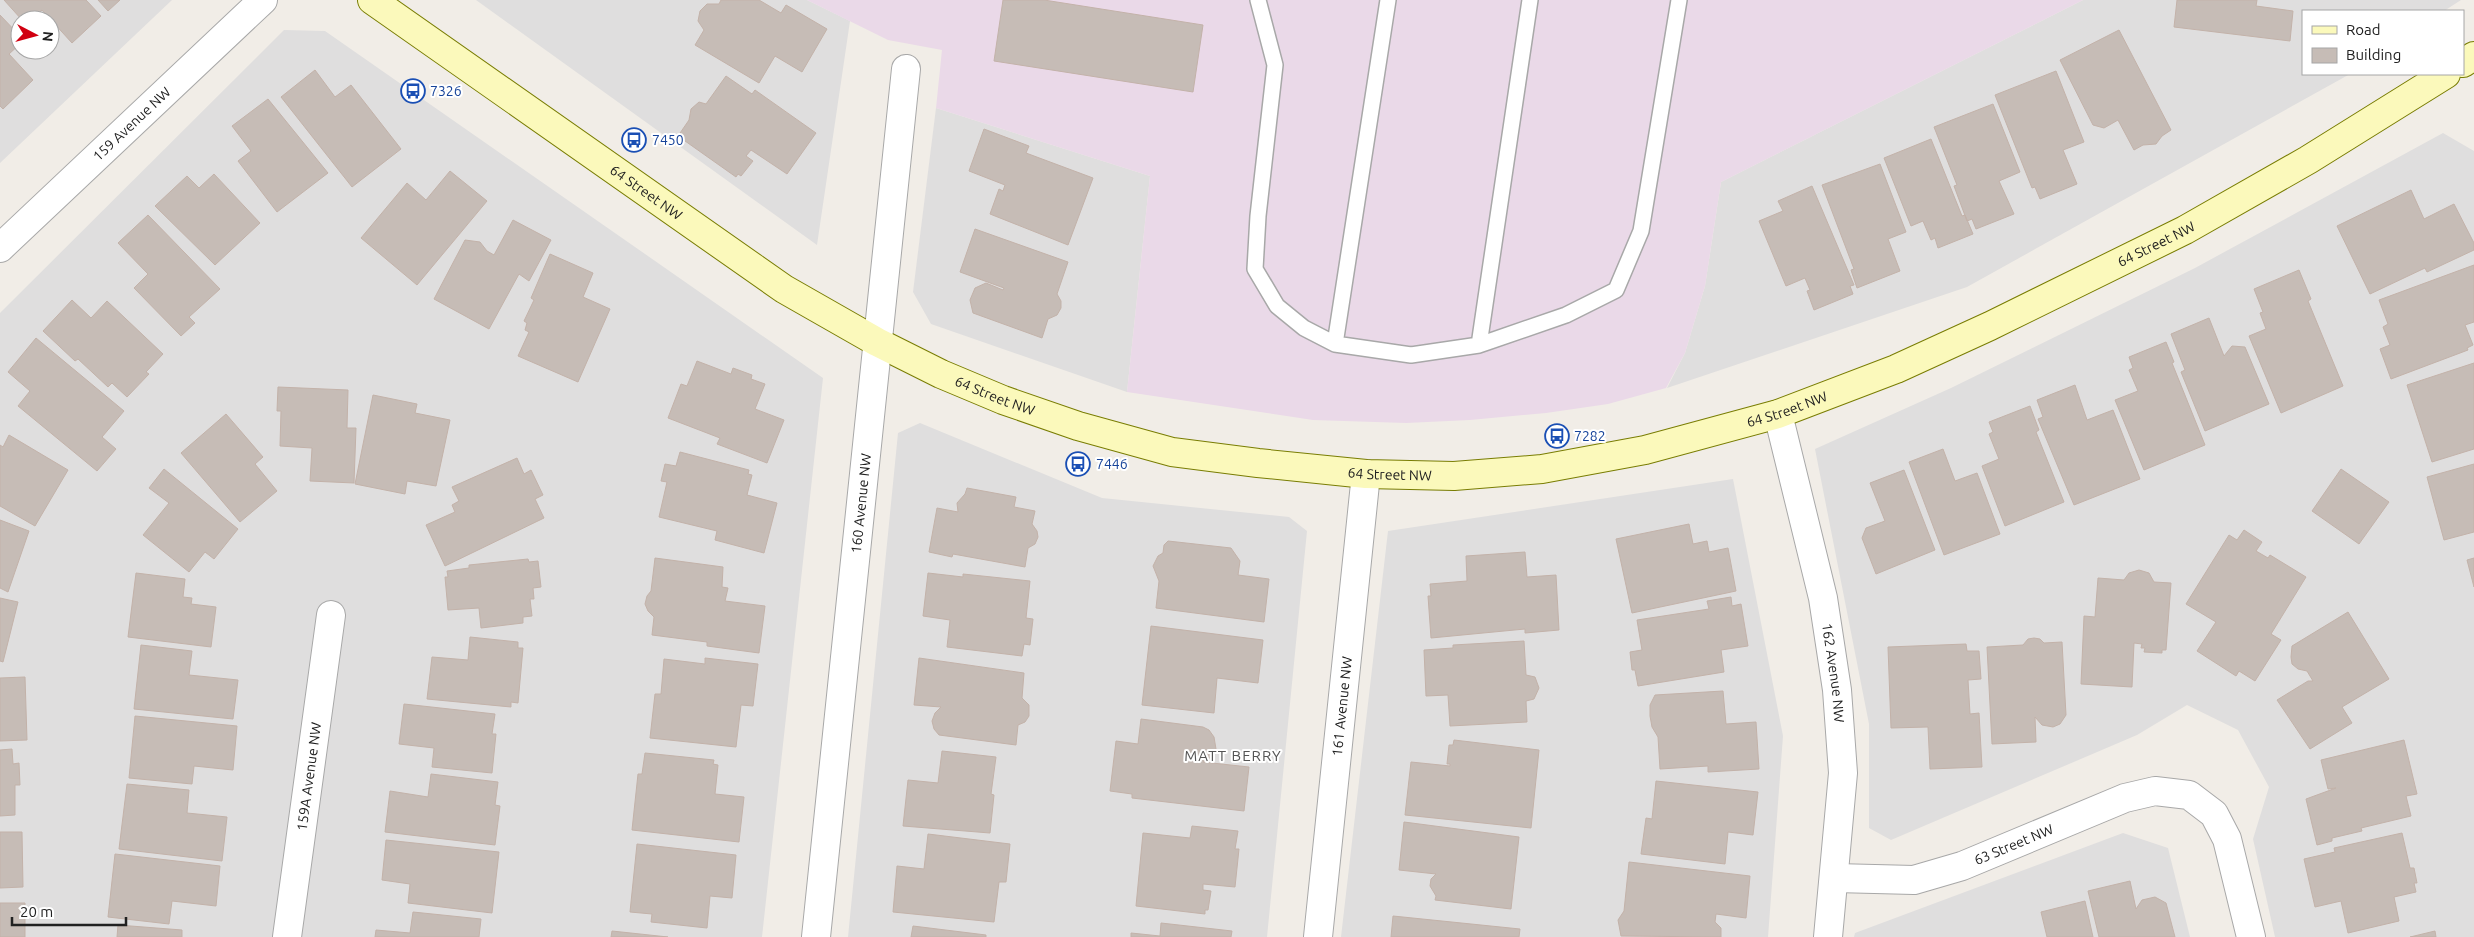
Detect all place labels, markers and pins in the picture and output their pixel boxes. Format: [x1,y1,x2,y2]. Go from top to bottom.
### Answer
bus stop icon: 7326 [400,78,426,104]
place label: 7326 [430,83,462,99]
bus stop icon: 7450 [621,127,647,153]
place label: 7450 [652,132,684,148]
bus stop icon: 7282 [1544,423,1570,449]
place label: 7282 [1574,428,1606,444]
bus stop icon: 7446 [1065,451,1091,477]
place label: 7446 [1096,456,1128,472]

